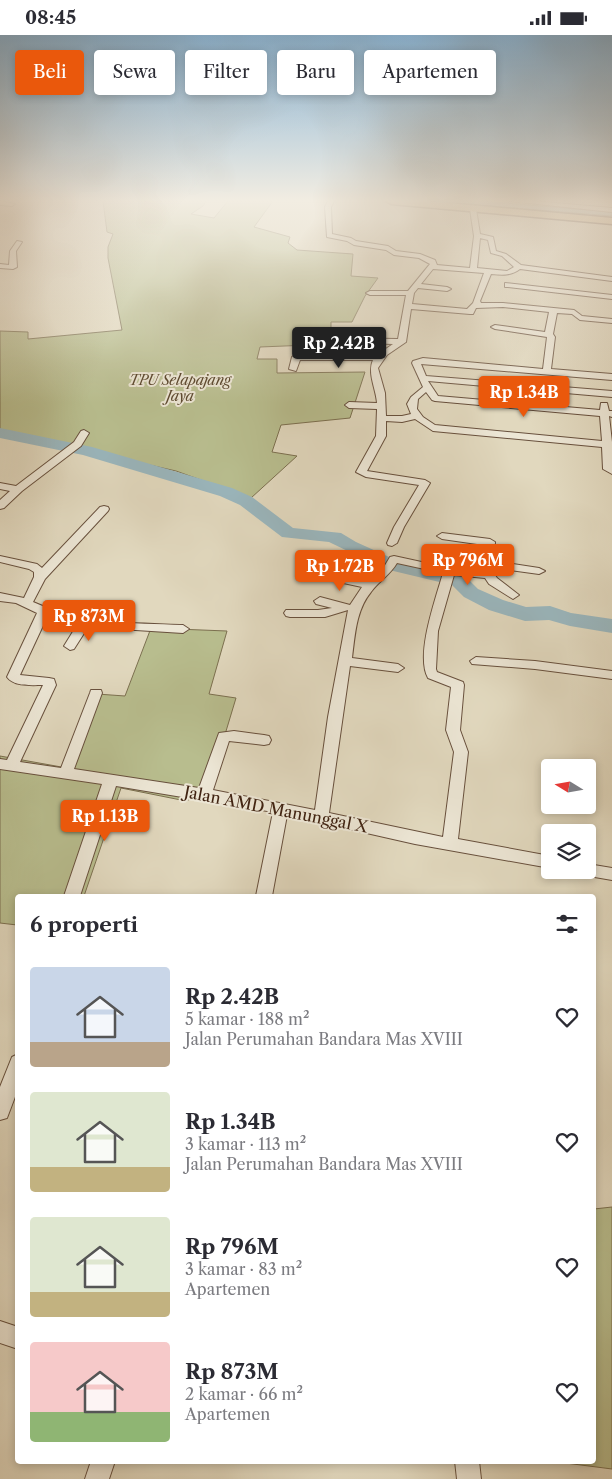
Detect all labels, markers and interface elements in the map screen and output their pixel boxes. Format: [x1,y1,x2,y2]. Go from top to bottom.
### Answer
text: 08:45 [25,6,76,29]
chip: Beli [15,50,84,95]
chip: Sewa [94,50,175,95]
chip: Filter [185,50,267,95]
chip: Baru [277,50,354,95]
chip: Apartemen [364,50,496,95]
pin: Rp 2.42B [287,327,391,369]
text: Rp 2.42B [303,333,375,353]
park label: TPU Selapajang Jaya [129,371,233,405]
pin: Rp 1.34B [472,375,576,418]
text: Rp 1.34B [489,382,559,402]
pin: Rp 796M [422,543,514,586]
pin: Rp 1.72B [288,549,392,592]
text: Rp 796M [432,550,504,570]
text: Rp 1.72B [306,556,374,576]
pin: Rp 873M [43,599,135,642]
text: Rp 873M [53,606,125,626]
north arrow [541,759,596,814]
map controls [541,759,596,879]
street label: Jalan AMD Manunggal X [179,781,370,837]
pin: Rp 1.13B [53,799,157,842]
text: Rp 1.13B [72,806,138,826]
button: layers [541,824,596,879]
icon: filters [553,910,581,938]
text: 6 properti [30,912,138,937]
text: Rp 2.42B [185,984,279,1009]
icon: home [70,987,130,1047]
icon: heart [553,1003,581,1031]
text: 5 kamar · 188 m² [185,1009,310,1029]
text: Jalan Perumahan Bandara Mas XVIII [185,1029,463,1049]
text: Rp 1.34B [185,1109,276,1134]
icon: home [70,1112,130,1172]
icon: heart [553,1128,581,1156]
text: 3 kamar · 113 m² [185,1134,306,1154]
text: Jalan Perumahan Bandara Mas XVIII [185,1154,463,1174]
text: Rp 796M [185,1234,279,1259]
icon: home [70,1237,130,1297]
icon: heart [553,1253,581,1281]
text: 3 kamar · 83 m² [185,1259,302,1279]
text: Apartemen [185,1279,270,1299]
text: Rp 873M [185,1359,279,1384]
icon: home [70,1362,130,1422]
icon: heart [553,1378,581,1406]
text: 2 kamar · 66 m² [185,1384,303,1404]
text: Apartemen [185,1404,270,1424]

